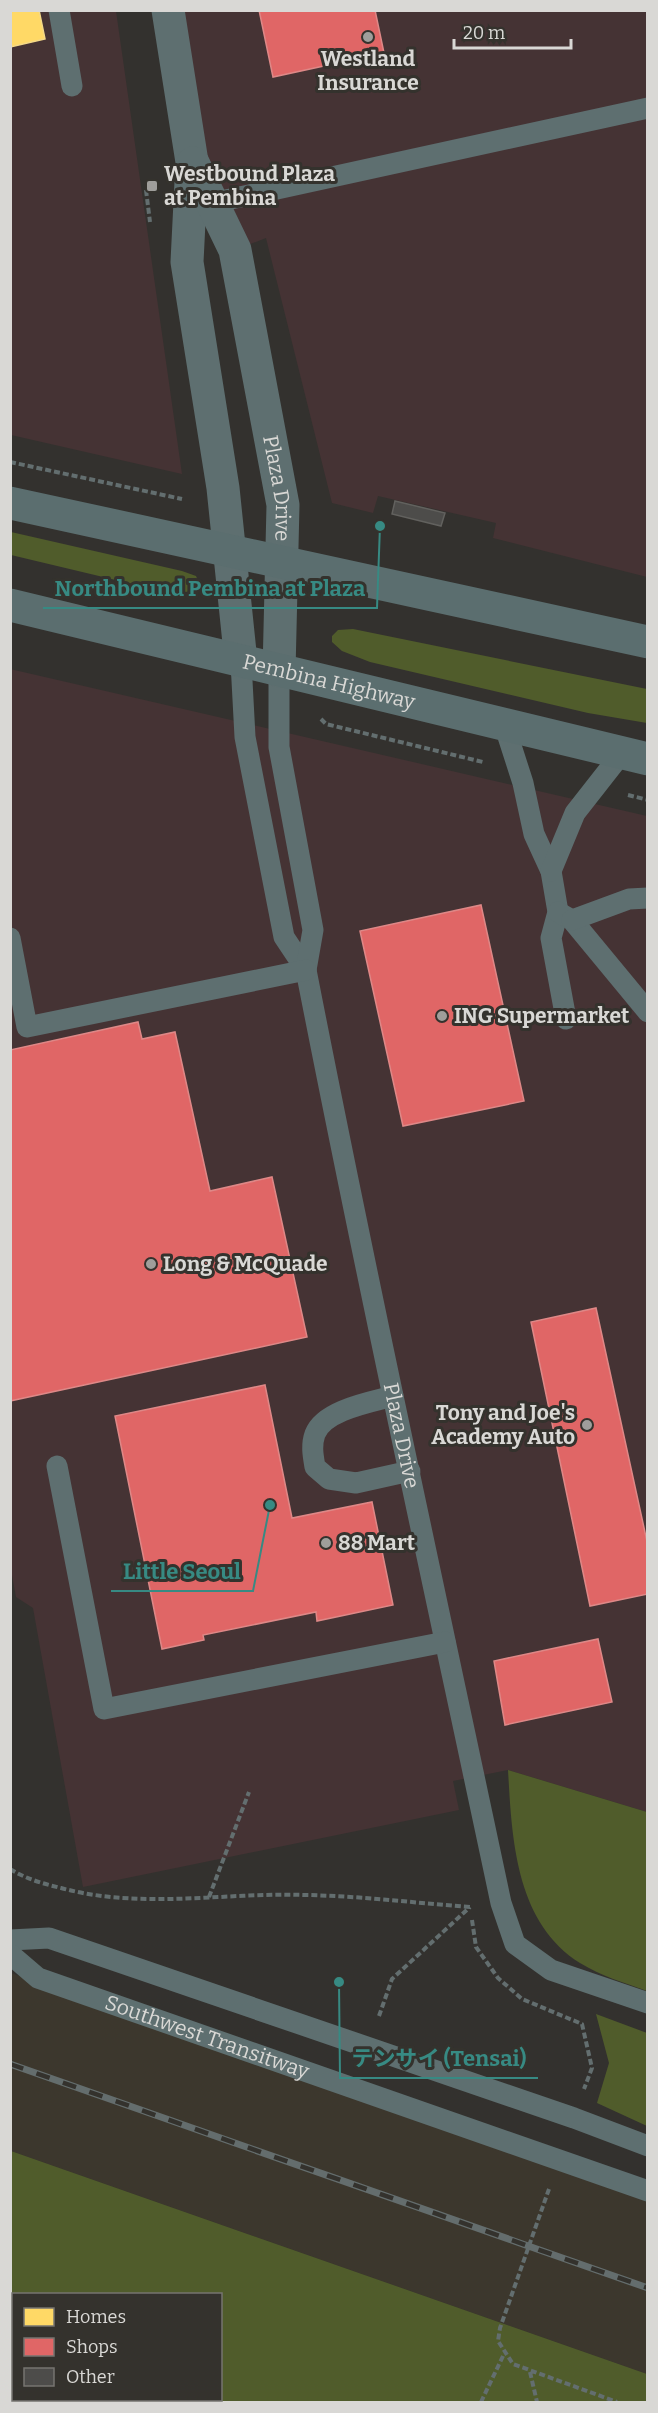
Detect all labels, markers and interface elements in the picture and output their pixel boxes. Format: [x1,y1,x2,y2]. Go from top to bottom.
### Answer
scale bar [454,12,571,50]
text: 20 m [463,22,505,44]
marker: Westland Insurance [361,30,375,44]
place label: Westland Insurance [317,46,419,96]
place label: Westbound Plaza at Pembina [164,161,335,211]
marker: Westbound Plaza at Pembina [145,179,159,193]
street label: Plaza Drive [257,433,296,542]
callout: Northbound Pembina at Plaza [43,568,377,608]
text: Northbound Pembina at Plaza [55,575,366,602]
street label: Pembina Highway [240,649,419,716]
place label: ING Supermarket [454,1003,630,1029]
marker: ING Supermarket [435,1009,449,1023]
place label: Long & McQuade [163,1251,328,1277]
marker: Long & McQuade [144,1257,158,1271]
street label: Plaza Drive [378,1381,425,1491]
place label: Tony and Joe's Academy Auto [431,1400,575,1450]
marker: Tony and Joe's Academy Auto [580,1418,594,1432]
place label: 88 Mart [338,1530,416,1556]
marker: 88 Mart [319,1536,333,1550]
callout: Little Seoul [111,1551,253,1591]
text: Little Seoul [123,1558,241,1585]
street label: Southwest Transitway [102,1989,313,2085]
callout: テンサイ (Tensai) [340,2038,538,2078]
text: テンサイ (Tensai) [352,2045,526,2072]
legend [12,2293,222,2401]
text: Homes [66,2306,126,2328]
text: Shops [66,2336,118,2358]
text: Other [66,2366,115,2388]

